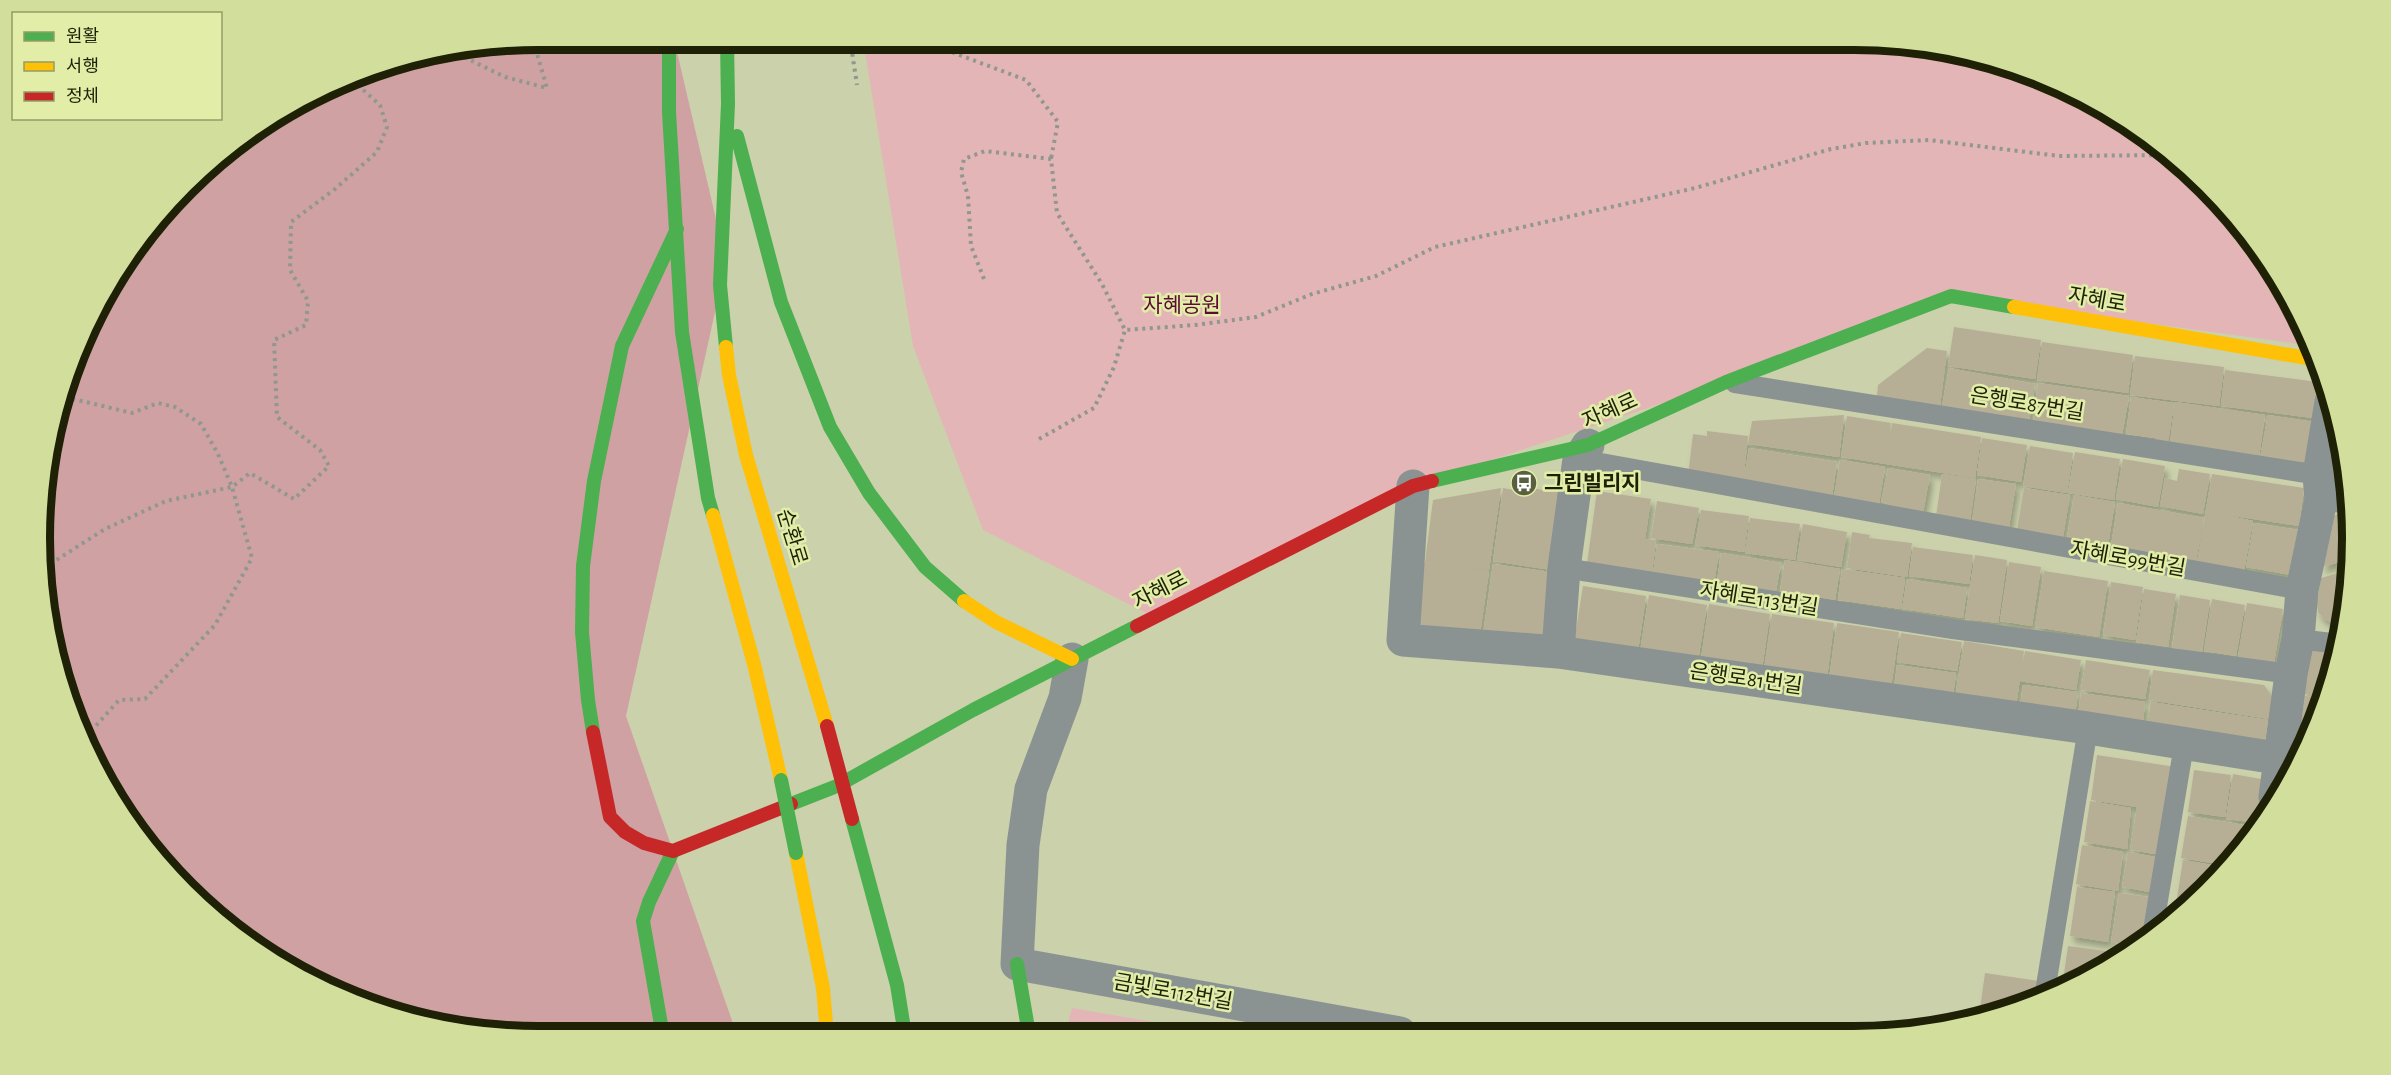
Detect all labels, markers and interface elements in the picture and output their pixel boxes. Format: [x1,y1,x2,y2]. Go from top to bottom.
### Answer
legend [12,12,222,120]
text: 원활 [66,26,99,46]
text: 서행 [66,57,99,76]
text: 정체 [66,86,99,106]
street label: 자혜로 [2067,284,2128,315]
park label: 자혜공원 [1143,294,1221,316]
street label: 은행로87번길 [1968,384,2086,423]
street label: 자혜로 [1579,389,1641,432]
bus stop icon: 그린빌리지 [1509,468,1539,498]
place label: 그린빌리지 [1544,472,1641,494]
street label: 순환로 [773,506,811,568]
street label: 자혜로99번길 [2069,538,2187,579]
street label: 자혜로 [1129,567,1191,613]
street label: 자혜로113번길 [1698,578,1820,619]
street label: 은행로81번길 [1688,660,1804,697]
street label: 금빛로112번길 [1112,970,1234,1013]

